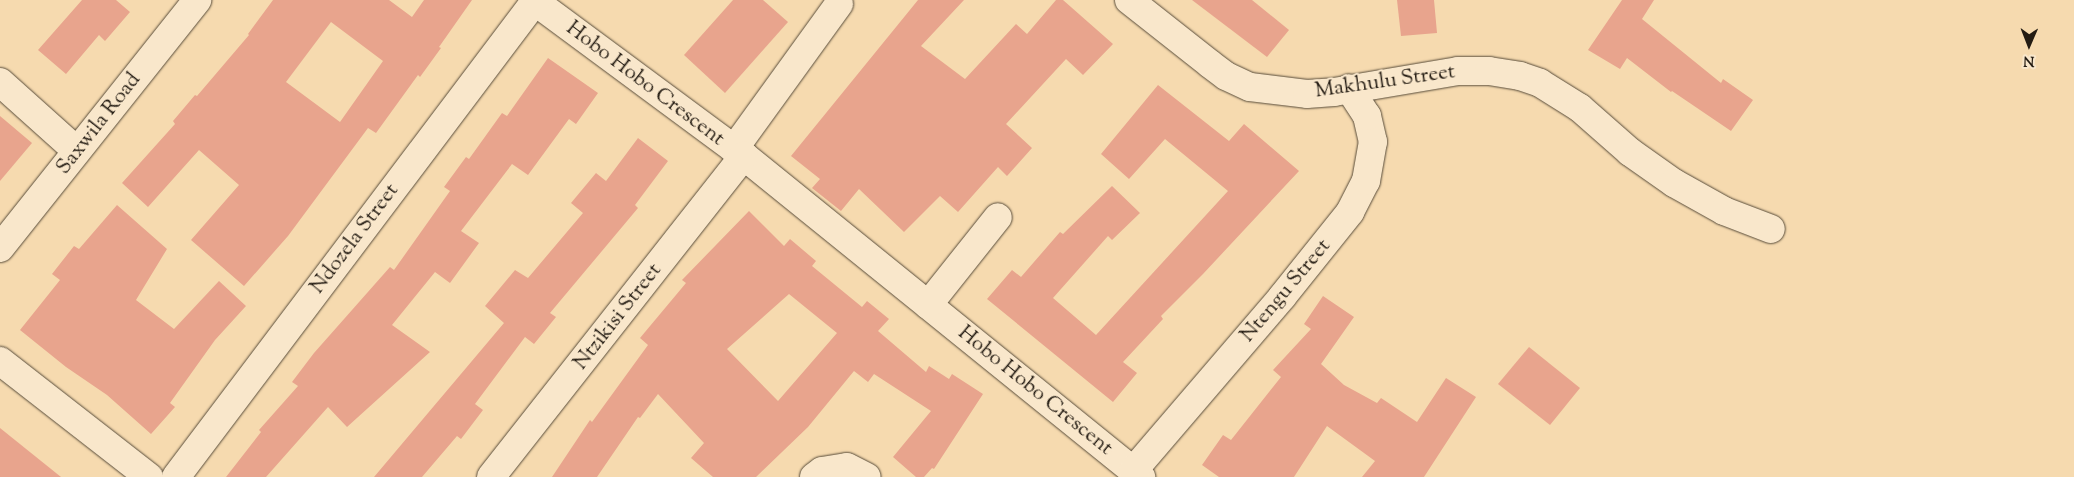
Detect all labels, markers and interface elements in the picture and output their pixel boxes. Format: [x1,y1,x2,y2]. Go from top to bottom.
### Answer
street label: Hobo Hobo Crescent [561,16,729,152]
north arrow [2004,20,2054,70]
text: N [2023,50,2035,70]
street label: Makhulu Street [1313,60,1457,104]
street label: Saxwila Road [51,68,147,180]
street label: Ndozela Street [305,179,405,299]
street label: Ntengu Street [1236,234,1336,348]
street label: Ntzikisi Street [569,259,667,375]
street label: Hobo Hobo Crescent [953,321,1117,461]

